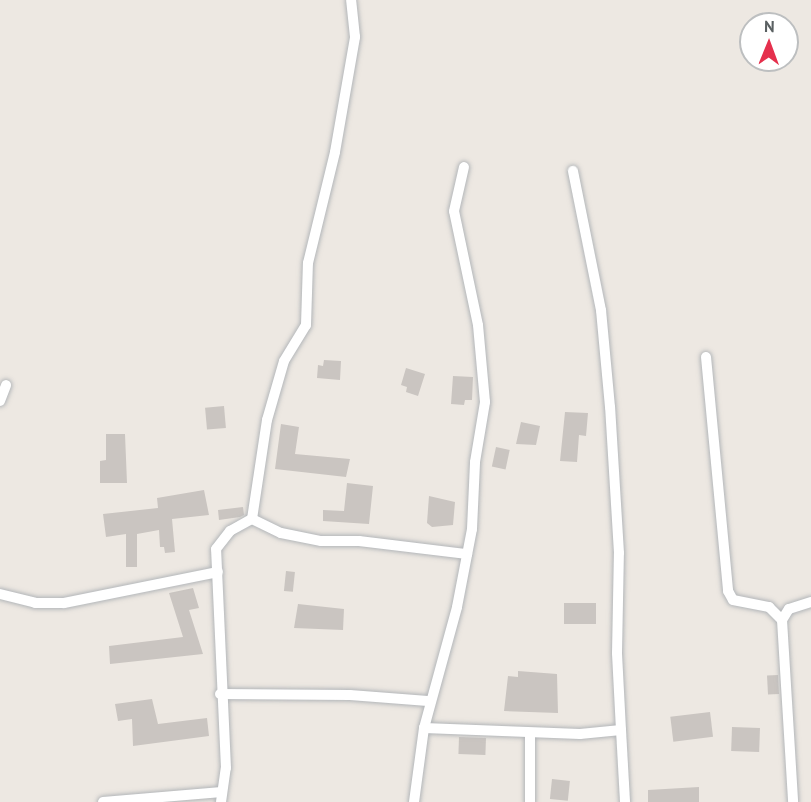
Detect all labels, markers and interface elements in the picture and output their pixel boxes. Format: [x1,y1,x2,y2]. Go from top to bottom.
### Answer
north arrow [739,12,799,72]
text: N [764,16,775,36]

